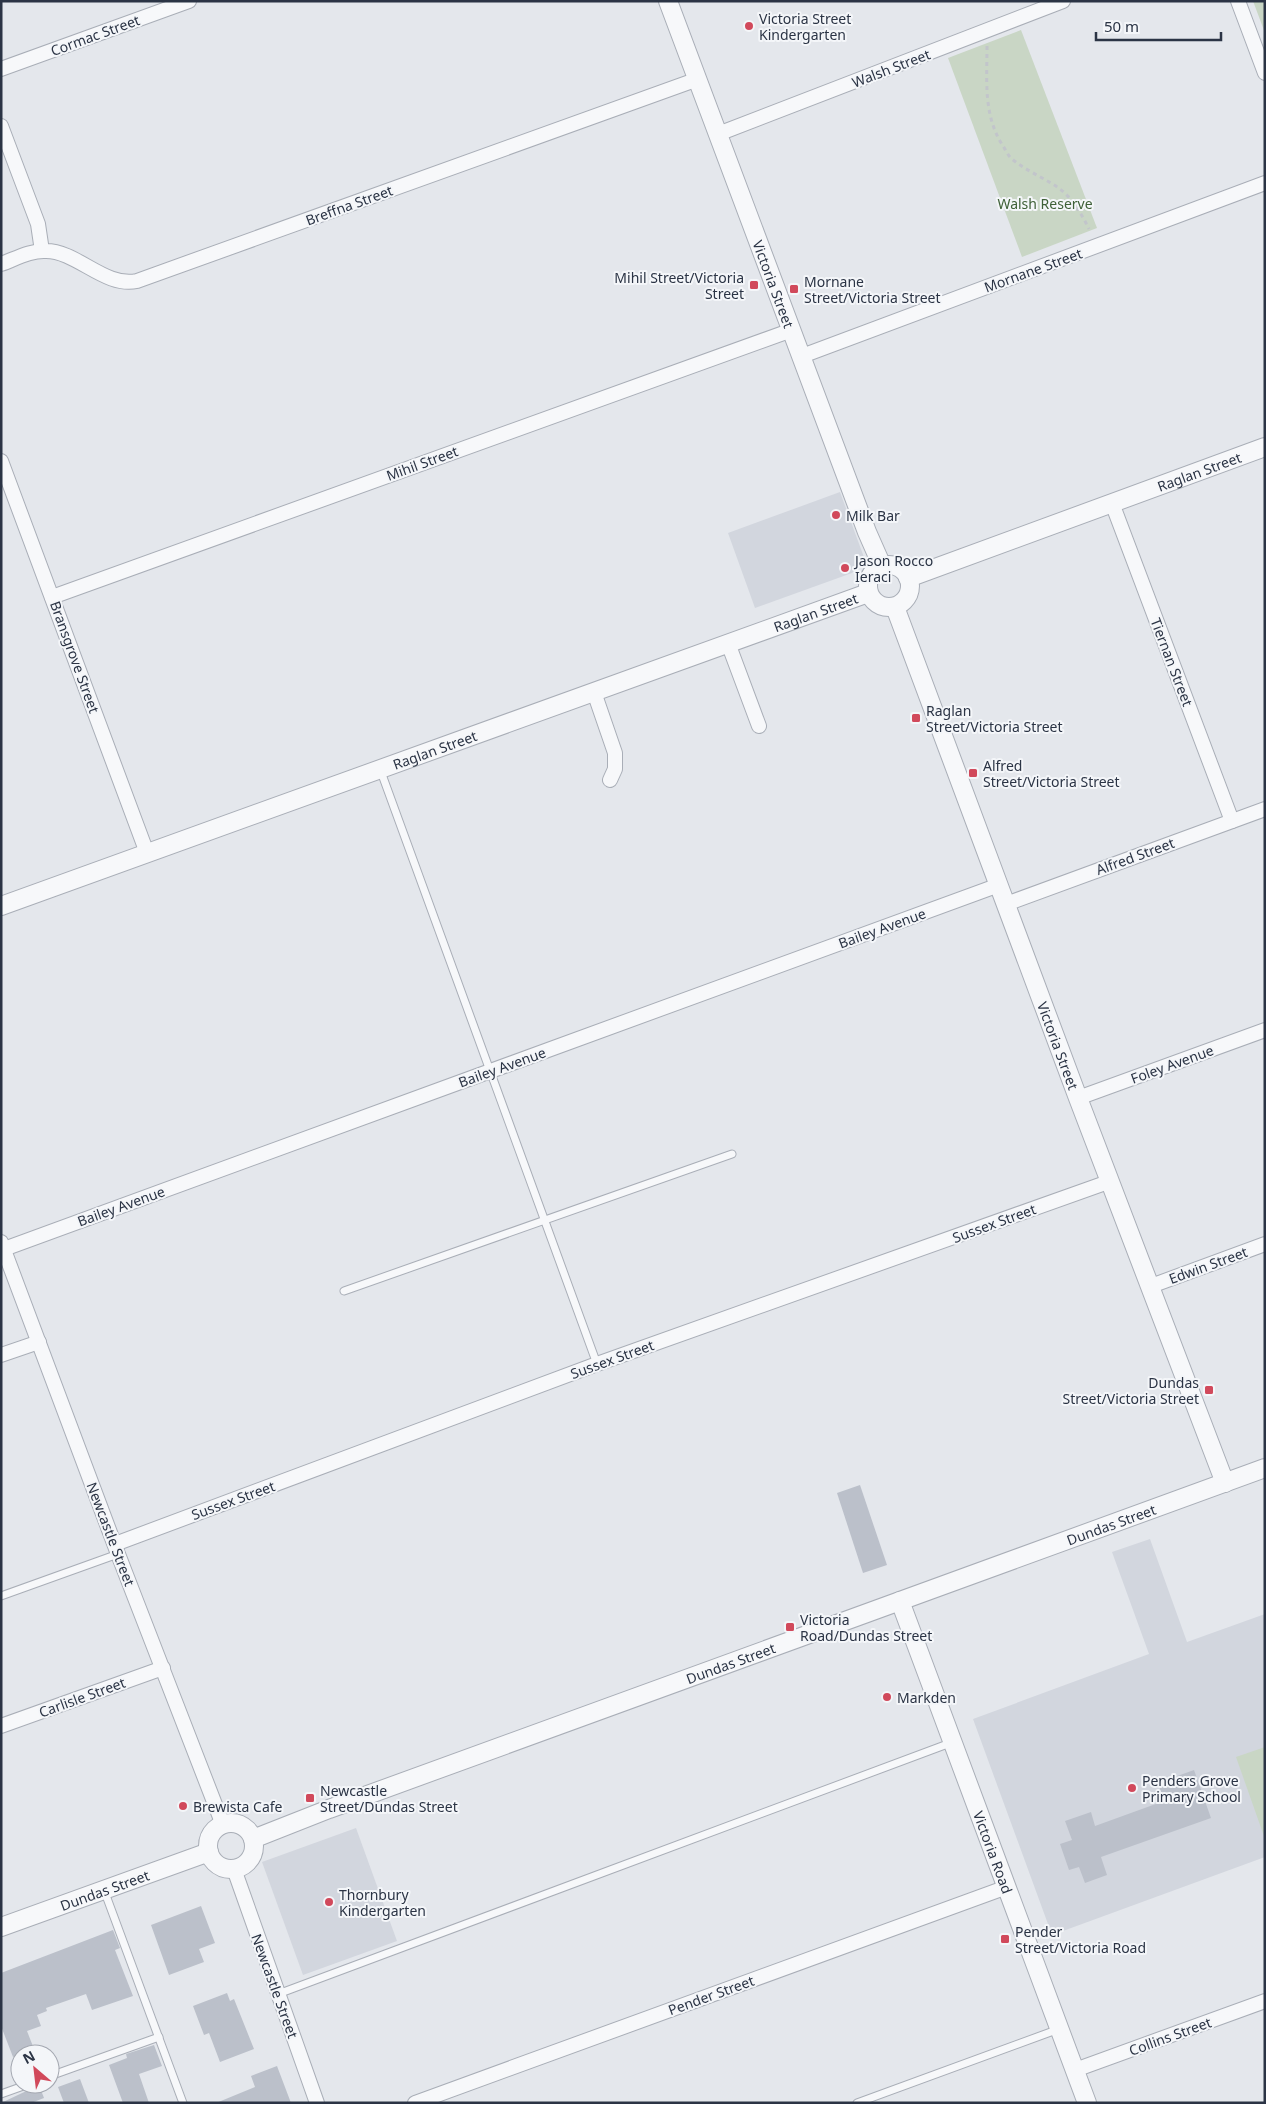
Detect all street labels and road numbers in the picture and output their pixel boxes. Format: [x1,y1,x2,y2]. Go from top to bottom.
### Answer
street label: Cormac Street [48,10,142,60]
street label: Walsh Street [849,44,933,92]
street label: Breffna Street [303,180,395,230]
street label: Victoria Street [749,237,799,330]
street label: Mornane Street [981,244,1085,296]
street label: Mihil Street [384,441,460,485]
street label: Raglan Street [1154,447,1244,495]
street label: Raglan Street [771,588,860,636]
street label: Bransgrove Street [46,598,104,716]
street label: Tiernan Street [1146,615,1198,709]
street label: Raglan Street [390,726,479,773]
street label: Alfred Street [1093,833,1177,879]
street label: Bailey Avenue [836,903,928,953]
street label: Victoria Street [1033,999,1083,1092]
street label: Foley Avenue [1128,1040,1216,1088]
street label: Bailey Avenue [456,1042,548,1092]
street label: Bailey Avenue [75,1181,167,1231]
street label: Sussex Street [950,1199,1038,1247]
street label: Edwin Street [1166,1242,1250,1288]
street label: Sussex Street [568,1335,656,1383]
street label: Sussex Street [189,1476,277,1524]
street label: Newcastle Street [82,1479,140,1589]
street label: Dundas Street [1064,1499,1158,1549]
street label: Dundas Street [683,1638,778,1688]
street label: Carlisle Street [36,1673,128,1721]
street label: Victoria Road [969,1808,1018,1896]
street label: Dundas Street [57,1865,152,1914]
street label: Newcastle Street [247,1931,303,2041]
street label: Pender Street [665,1971,757,2019]
street label: Collins Street [1126,2012,1214,2060]

